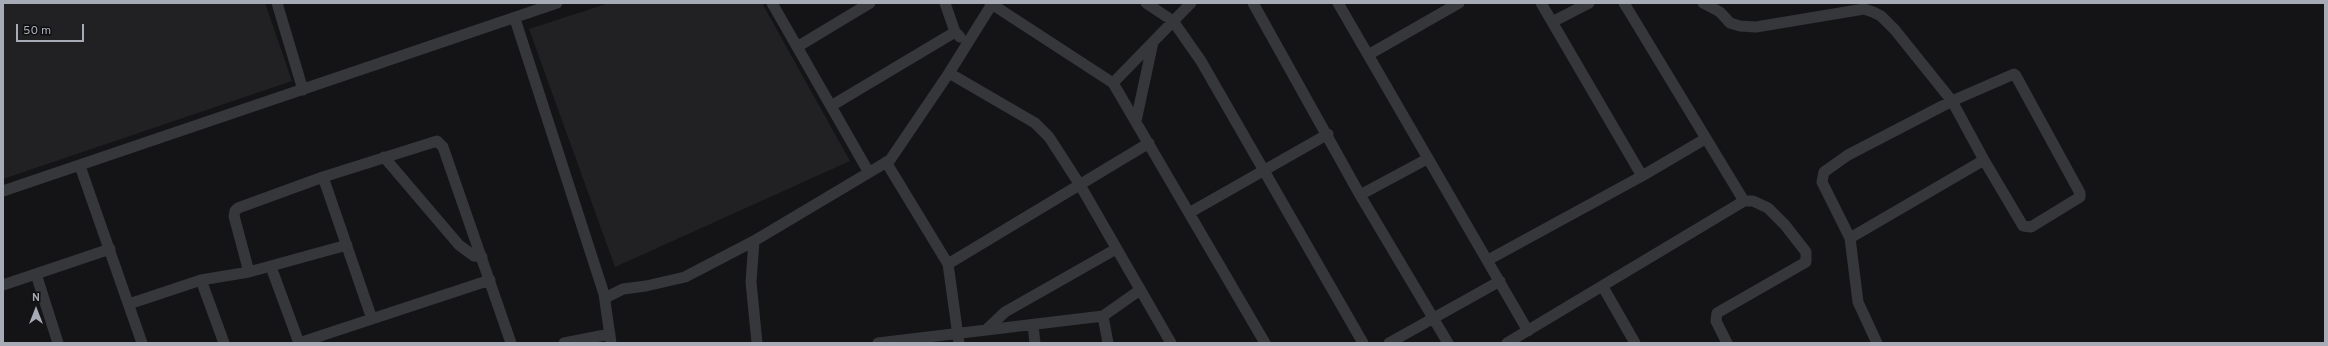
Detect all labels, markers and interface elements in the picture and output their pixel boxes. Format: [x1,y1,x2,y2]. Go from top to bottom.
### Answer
scale bar [18,16,86,42]
text: 50 m [23,23,51,39]
north arrow [16,290,56,330]
text: N [32,291,40,305]

